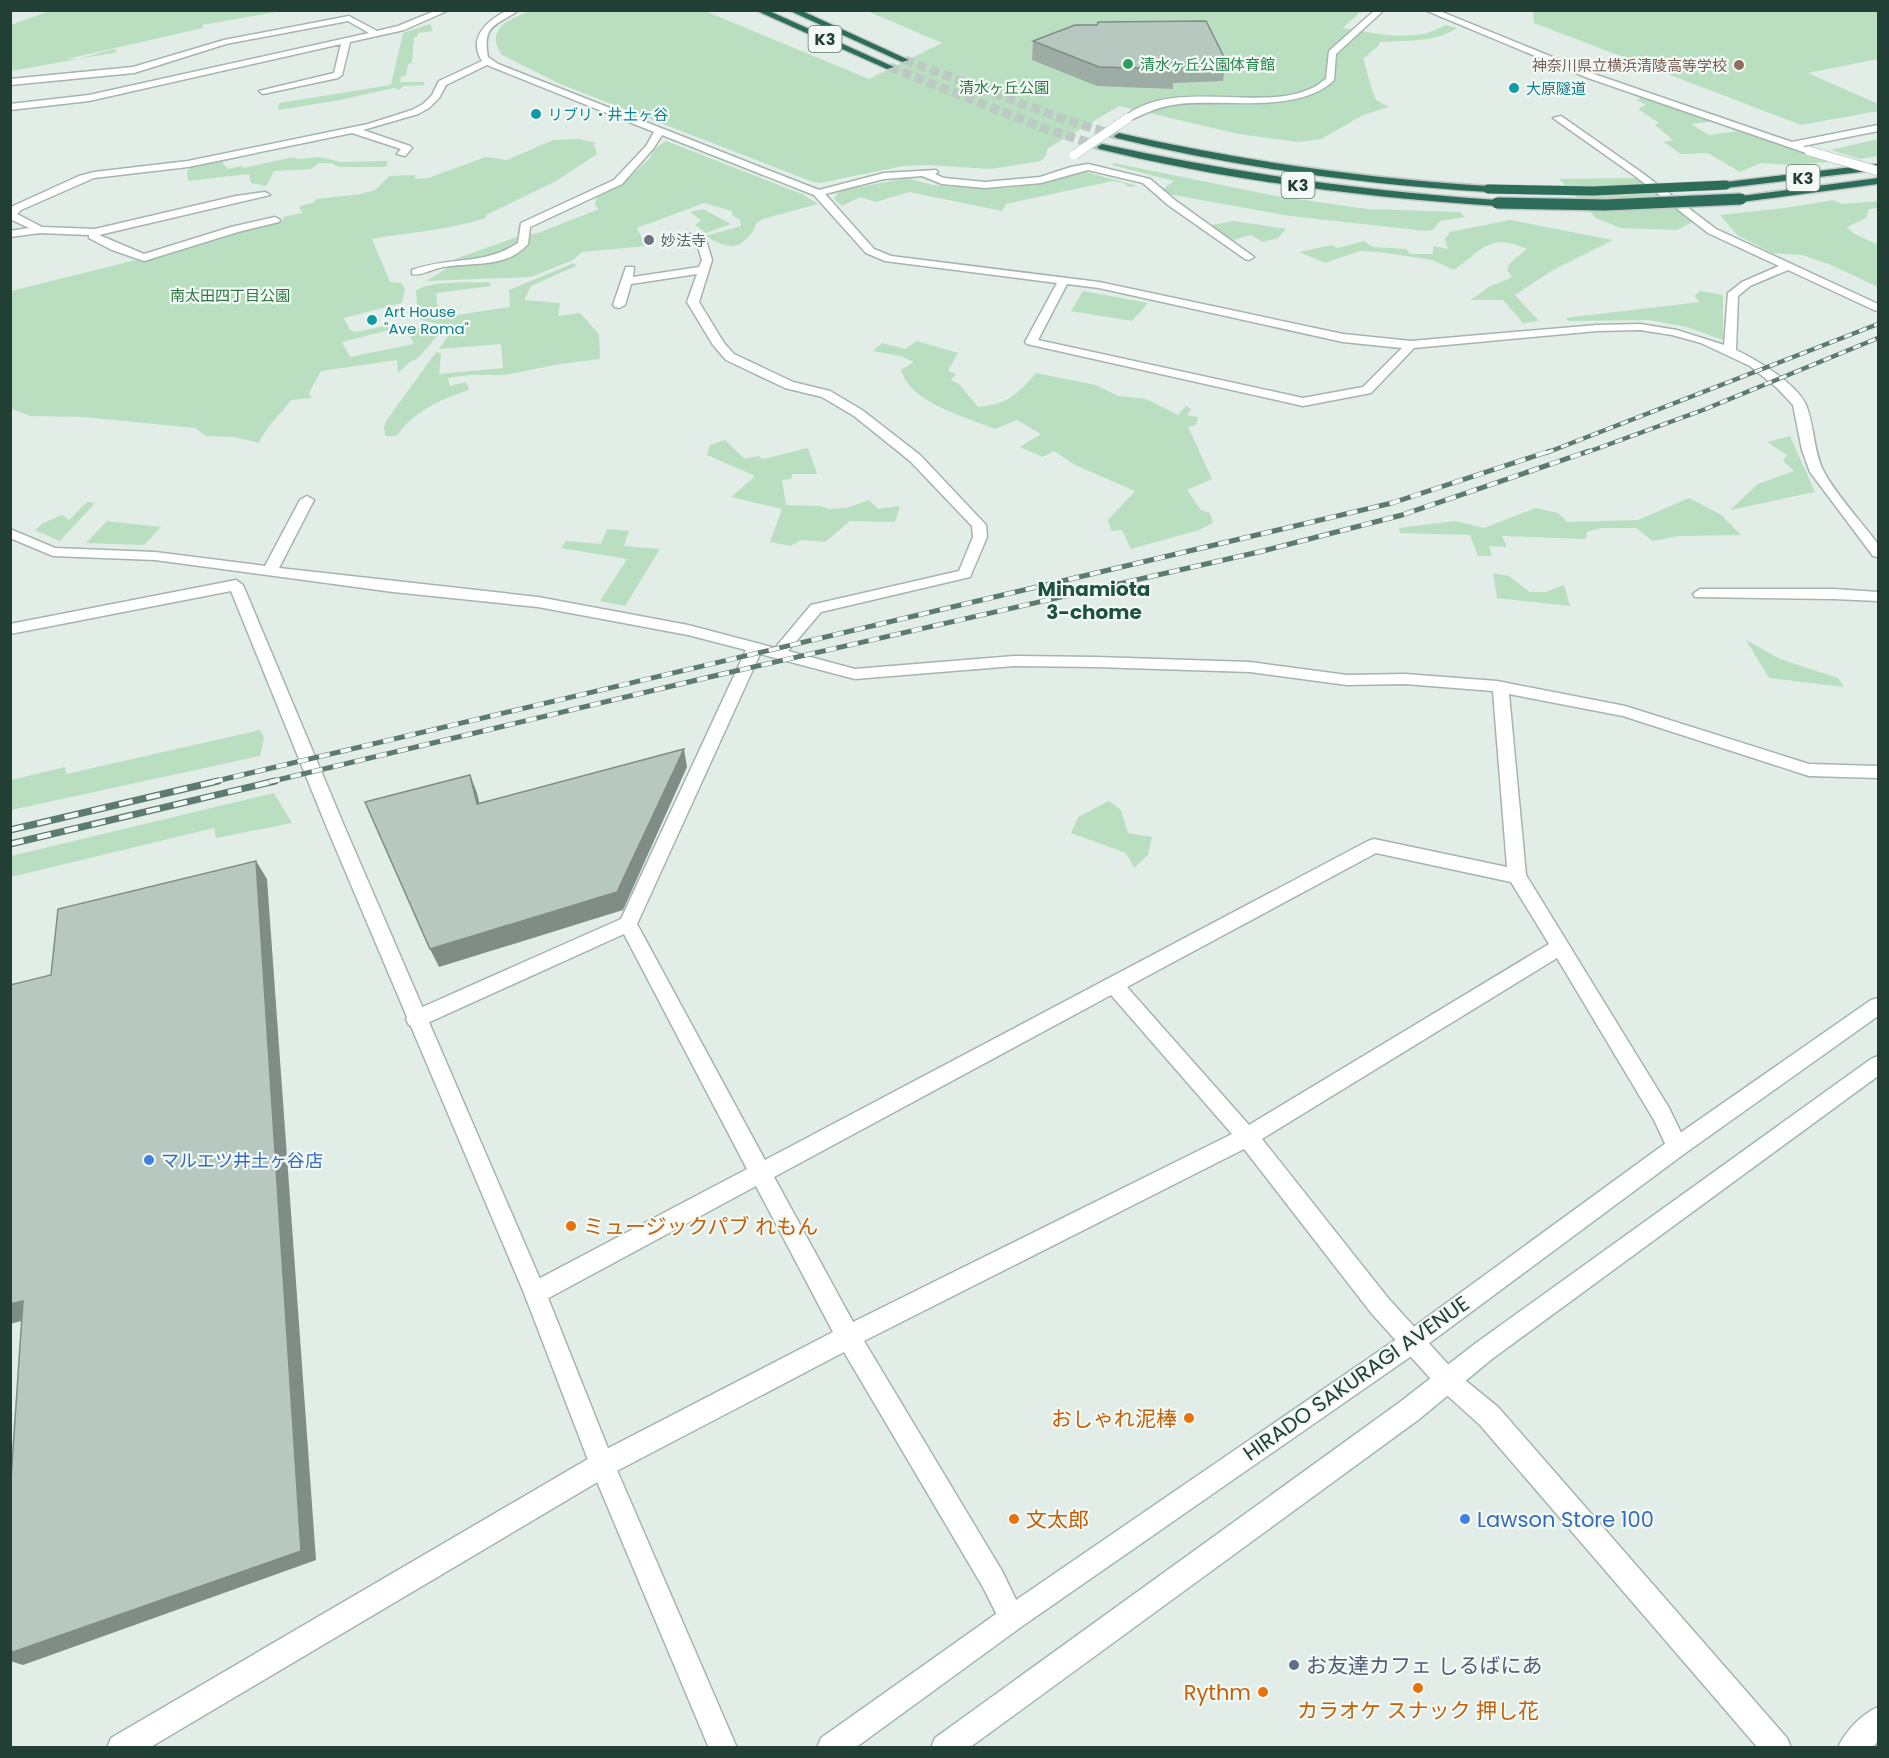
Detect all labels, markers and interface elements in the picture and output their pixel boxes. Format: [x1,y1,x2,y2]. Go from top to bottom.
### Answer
road number: K3 [808,26,842,52]
place label: 清水ヶ丘公園体育館 [1140,54,1275,75]
place label: 神奈川県立横浜清陵高等学校 [1532,55,1727,76]
marker: 清水ヶ丘公園体育館 [1121,57,1135,71]
marker: 神奈川県立横浜清陵高等学校 [1732,58,1746,72]
park label: 清水ヶ丘公園 [959,77,1049,98]
place label: 大原隧道 [1526,78,1586,99]
marker: 大原隧道 [1507,81,1521,95]
place label: リブリ・井土ヶ谷 [548,104,668,125]
marker: リブリ・井土ヶ谷 [529,107,543,121]
road number: K3 [1786,165,1820,191]
road number: K3 [1282,172,1314,198]
place label: 妙法寺 [661,230,706,251]
marker: 妙法寺 [642,233,656,247]
park label: 南太田四丁目公園 [170,285,290,306]
place label: Art House "Ave Roma" [384,301,469,339]
marker: Art House "Ave Roma" [365,313,379,327]
district label: Minamiota 3-chome [1038,575,1150,626]
place label: マルエツ井土ヶ谷店 [161,1148,323,1173]
marker: マルエツ井土ヶ谷店 [142,1153,156,1167]
place label: ミュージックパブ れもん [583,1212,818,1241]
marker: ミュージックパブ れもん [564,1219,578,1233]
street label: HIRADO SAKURAGI AVENUE [1237,1289,1475,1467]
place label: おしゃれ泥棒 [1051,1404,1177,1433]
marker: おしゃれ泥棒 [1182,1411,1196,1425]
place label: 文太郎 [1026,1505,1089,1534]
place label: Lawson Store 100 [1477,1505,1654,1534]
marker: 文太郎 [1007,1512,1021,1526]
marker: Lawson Store 100 [1458,1512,1472,1526]
place label: お友達カフェ しるばにあ [1306,1651,1543,1680]
marker: お友達カフェ しるばにあ [1287,1658,1301,1672]
place label: Rythm [1184,1678,1251,1707]
marker: カラオケ スナック 押し花 [1411,1681,1425,1695]
marker: Rythm [1256,1685,1270,1699]
place label: カラオケ スナック 押し花 [1297,1696,1539,1725]

